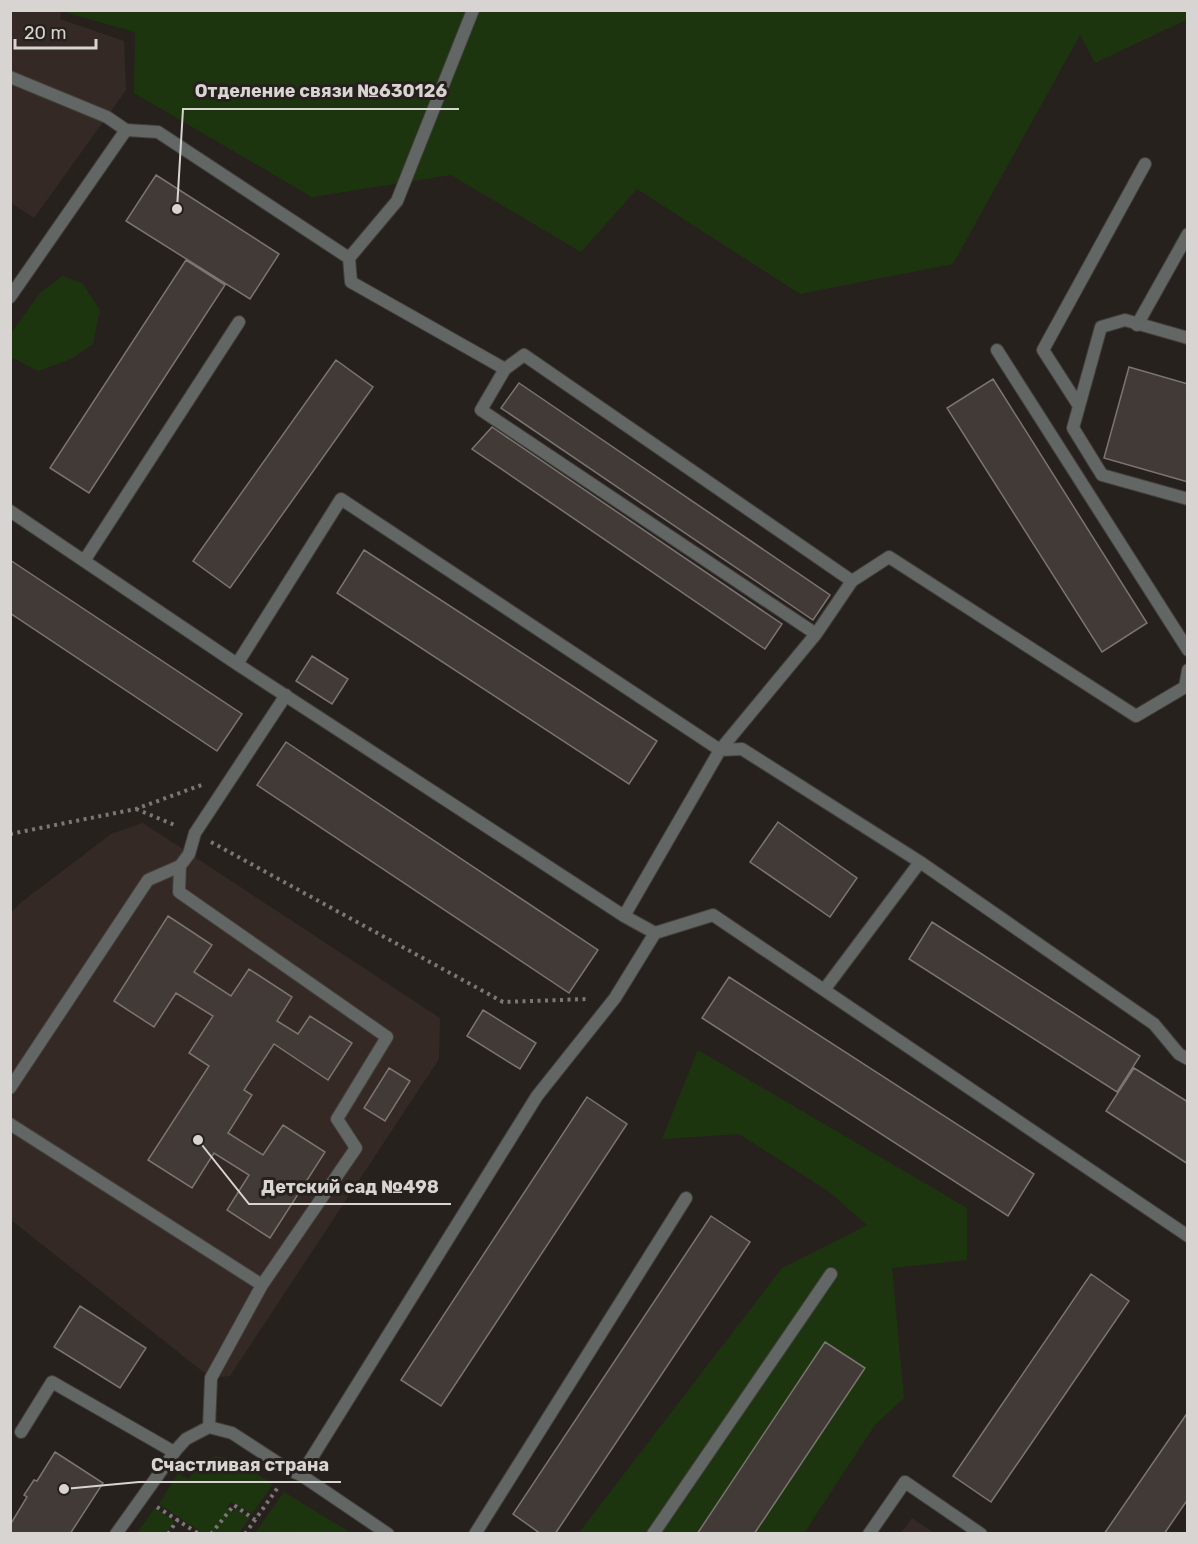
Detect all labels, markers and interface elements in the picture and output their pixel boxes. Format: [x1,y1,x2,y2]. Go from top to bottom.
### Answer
scale bar [15,12,96,50]
text: 20 m [24,22,66,44]
callout: Отделение связи №630126 [183,73,459,109]
text: Отделение связи №630126 [195,80,448,102]
callout: Детский сад №498 [249,1168,451,1204]
text: Детский сад №498 [261,1176,439,1198]
callout: Счастливая страна [139,1446,341,1482]
text: Счастливая страна [151,1454,329,1476]

